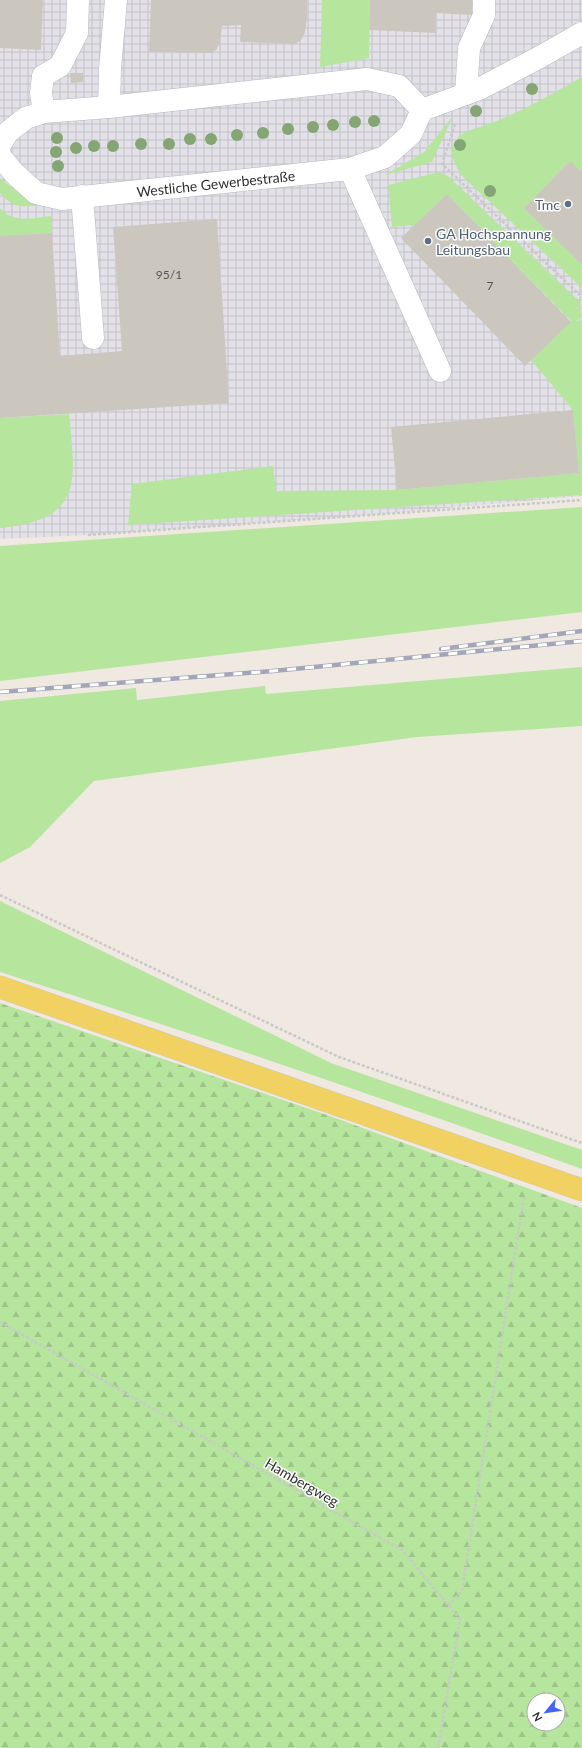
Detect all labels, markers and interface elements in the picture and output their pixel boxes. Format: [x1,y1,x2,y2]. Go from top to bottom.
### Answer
street label: Westliche Gewerbestraße [136,166,296,200]
place label: Tmc [535,196,560,213]
marker: Tmc [563,199,573,209]
place label: GA Hochspannung Leitungsbau [436,225,551,258]
marker: GA Hochspannung Leitungsbau [423,236,433,246]
house number: 95/1 [156,267,182,282]
house number: 7 [487,278,494,293]
street label: Hambergweg [262,1454,342,1510]
north arrow [526,1692,566,1732]
text: N [529,1710,545,1724]

